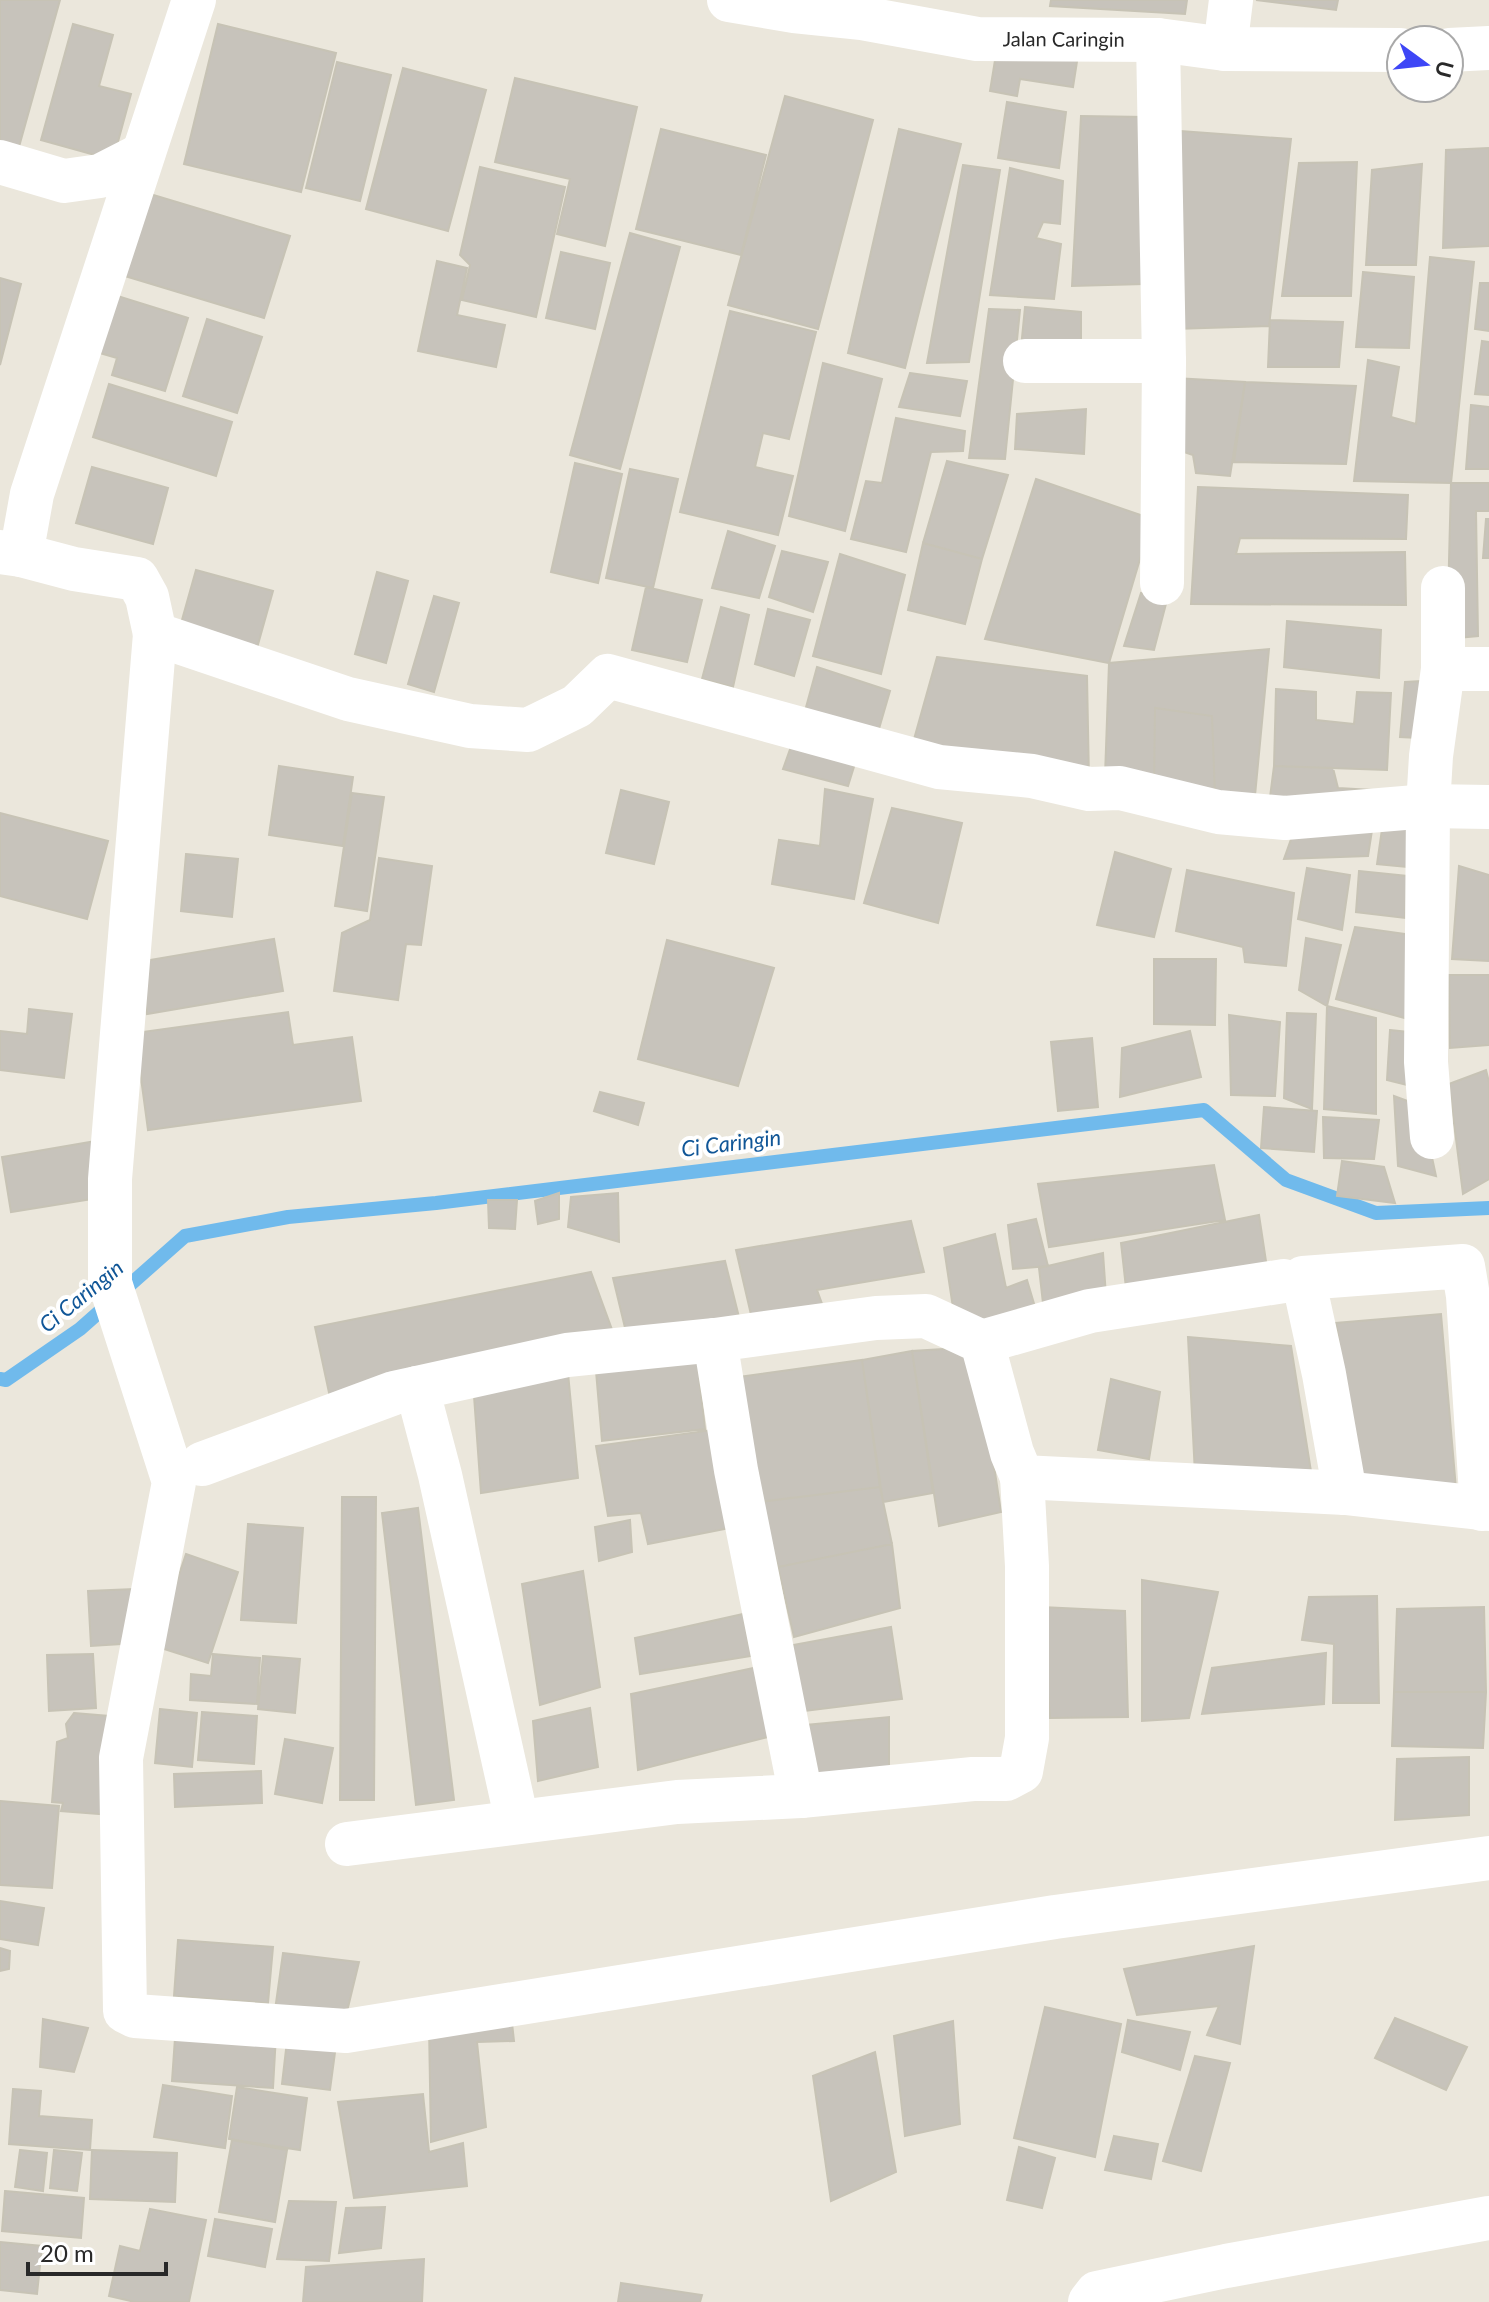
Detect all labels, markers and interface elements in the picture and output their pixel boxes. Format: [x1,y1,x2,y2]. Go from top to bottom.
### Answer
north arrow [1385,24,1465,104]
street label: Jalan Caringin [1003,26,1125,51]
text: U [1430,58,1460,81]
water label: Ci Caringin [679,1123,782,1162]
water label: Ci Caringin [33,1254,128,1338]
scale bar [28,2226,166,2276]
text: 20 m [40,2238,94,2267]

